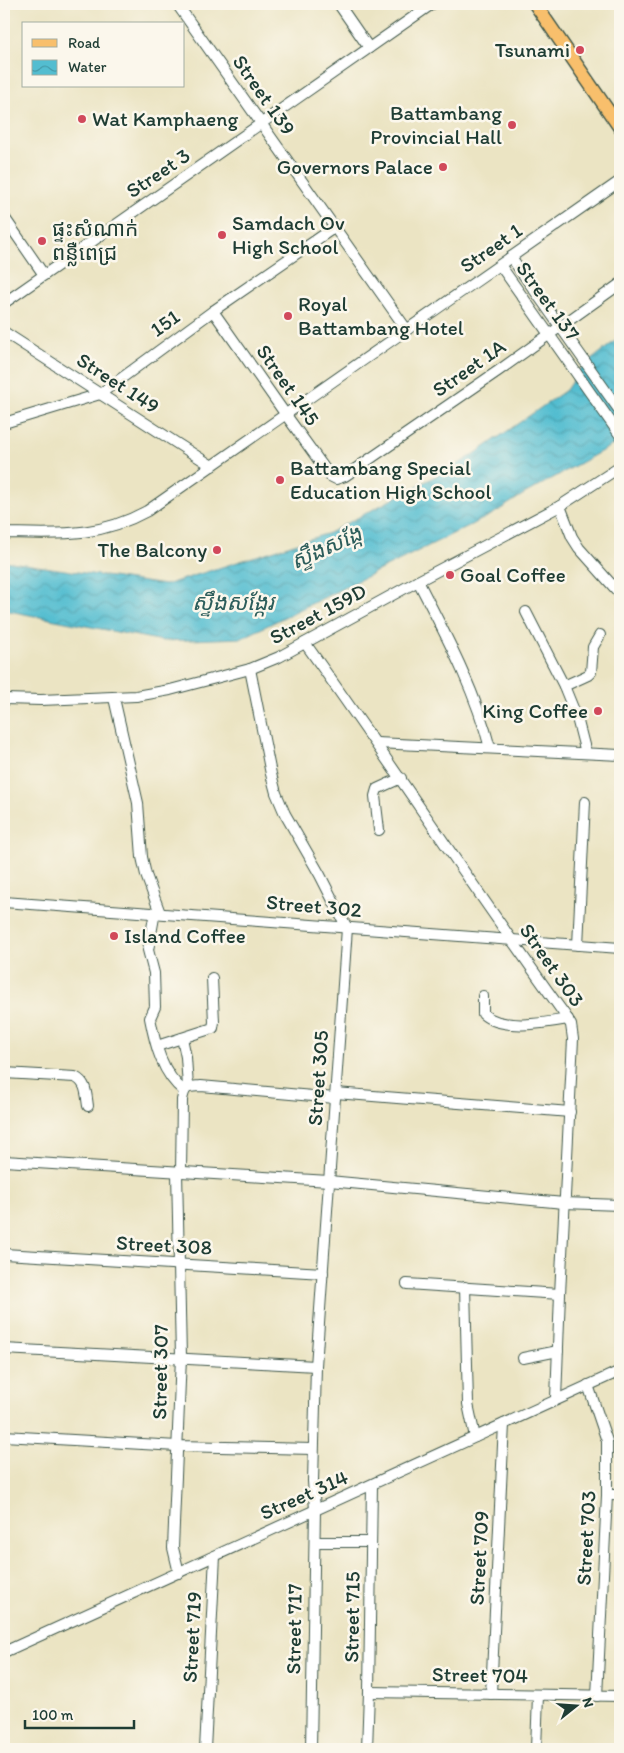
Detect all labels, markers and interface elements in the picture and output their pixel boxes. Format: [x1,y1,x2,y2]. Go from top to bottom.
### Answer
legend [22,22,185,88]
text: Road [68,34,101,52]
place label: Tsunami [495,37,570,62]
marker: Tsunami [574,44,586,56]
street label: Street 139 [228,50,301,140]
text: Water [68,58,107,76]
place label: Battambang Provincial Hall [370,100,502,149]
place label: Wat Kamphaeng [92,106,239,131]
marker: Wat Kamphaeng [76,113,88,125]
marker: Battambang Provincial Hall [506,119,518,131]
street label: Street 3 [121,142,194,203]
place label: Governors Palace [277,154,433,179]
marker: Governors Palace [437,161,449,173]
place label: Samdach Ov High School [232,210,345,259]
place label: ផ្ទះសំណាក់ ពន្លឺពេជ្រ [52,216,138,267]
street label: Street 1 [455,217,527,278]
marker: Samdach Ov High School [216,229,228,241]
marker: ផ្ទះសំណាក់ ពន្លឺពេជ្រ [36,235,48,247]
street label: Street 137 [511,256,586,345]
place label: Royal Battambang Hotel [298,291,464,340]
street label: 151 [145,303,185,342]
marker: Royal Battambang Hotel [282,310,294,322]
street label: Street 1A [427,333,511,402]
street label: Street 145 [251,339,325,430]
street label: Street 149 [72,347,164,419]
place label: Battambang Special Education High School [290,455,492,504]
marker: Battambang Special Education High School [274,474,286,486]
water label: ស្ទឹងសង្កែ [286,520,366,576]
place label: The Balcony [97,537,207,562]
marker: The Balcony [211,544,223,556]
place label: Goal Coffee [460,562,566,587]
marker: Goal Coffee [444,569,456,581]
street label: Street 159D [265,578,370,649]
water label: ស្ទឹងសង្កែរ [192,589,276,617]
place label: King Coffee [482,698,588,723]
marker: King Coffee [592,705,604,717]
street label: Street 302 [265,889,363,922]
street label: Street 303 [515,918,590,1011]
place label: Island Coffee [124,923,246,948]
marker: Island Coffee [108,930,120,942]
street label: Street 305 [302,1029,333,1127]
street label: Street 308 [115,1230,213,1259]
street label: Street 307 [146,1324,173,1420]
street label: Street 314 [256,1464,352,1525]
street label: Street 703 [571,1490,600,1586]
street label: Street 709 [464,1510,493,1606]
street label: Street 715 [338,1571,365,1663]
street label: Street 717 [280,1583,307,1675]
street label: Street 719 [177,1591,206,1683]
street label: Street 704 [432,1661,529,1688]
north arrow [552,1680,602,1730]
text: N [578,1695,597,1709]
scale bar [25,1698,134,1730]
text: 100 m [32,1706,74,1724]

